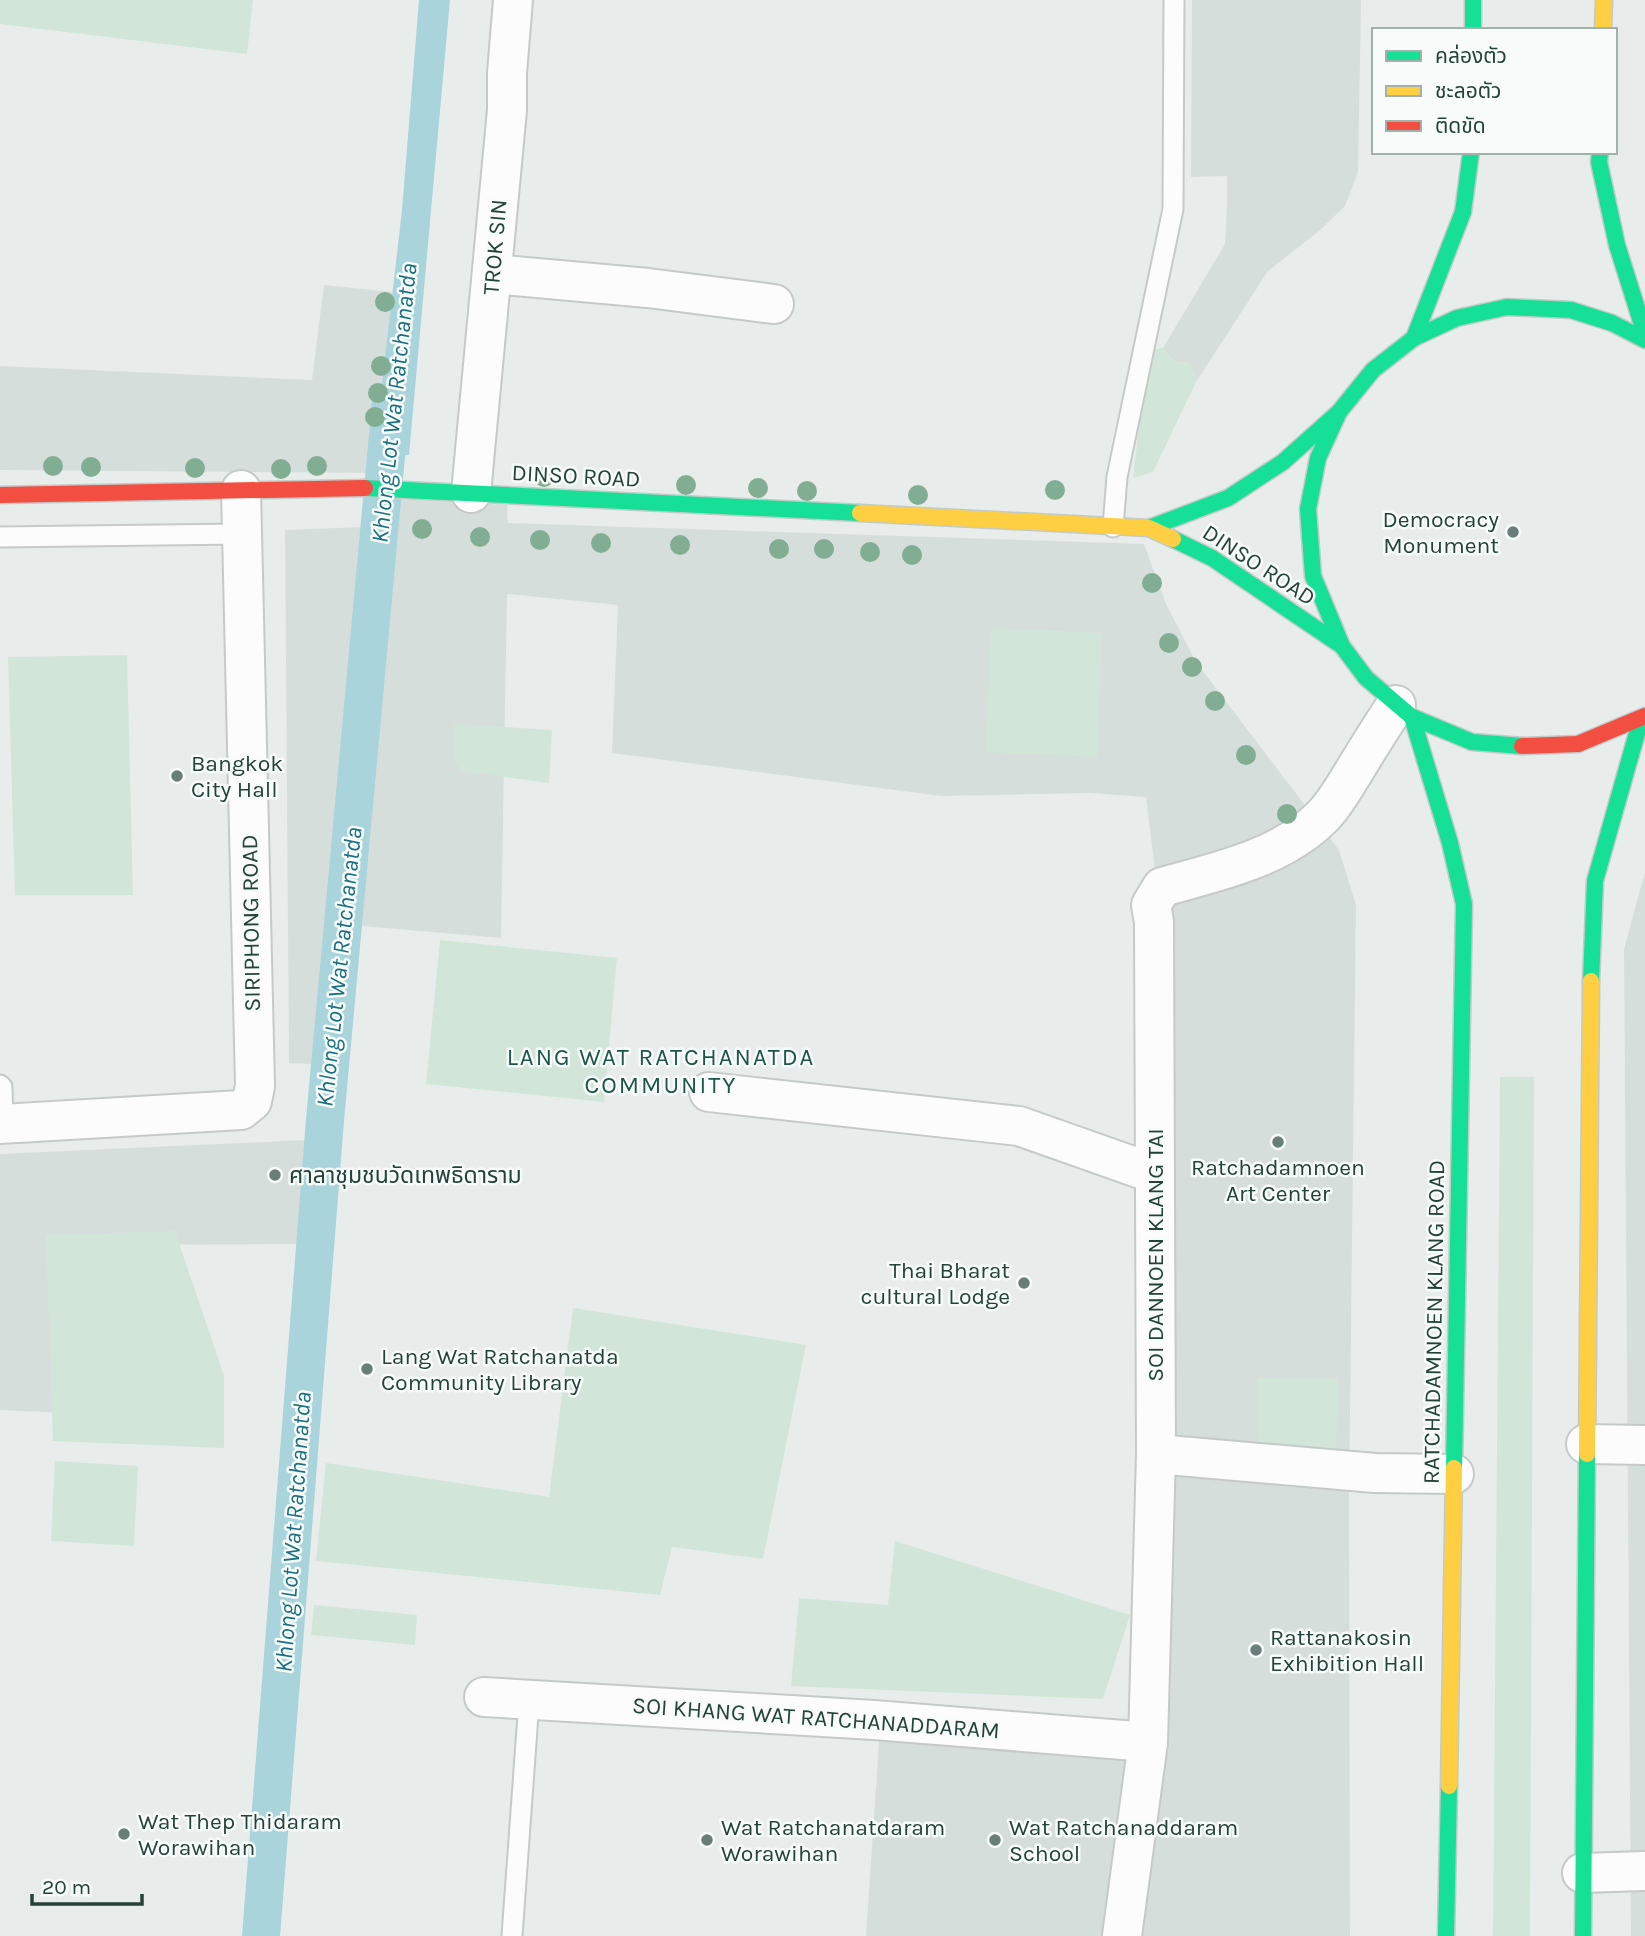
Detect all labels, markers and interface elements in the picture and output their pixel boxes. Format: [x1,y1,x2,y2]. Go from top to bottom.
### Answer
legend [1372,28,1617,154]
text: คล่องตัว [1435,44,1507,68]
text: ชะลอตัว [1435,79,1501,103]
text: ติดขัด [1435,114,1486,138]
street label: TROK SIN [477,198,513,296]
water label: Khlong Lot Wat Ratchanatda [365,262,423,544]
street label: DINSO ROAD [511,459,641,493]
place label: Democracy Monument [1383,506,1499,559]
street label: DINSO ROAD [1198,519,1320,611]
marker: Democracy Monument [1505,524,1521,540]
place label: Bangkok City Hall [191,750,283,803]
marker: Bangkok City Hall [169,768,185,784]
water label: Khlong Lot Wat Ratchanatda [310,826,368,1108]
street label: SIRIPHONG ROAD [236,834,266,1012]
district label: LANG WAT RATCHANATDA COMMUNITY [507,1043,815,1099]
street label: SOI DANNOEN KLANG TAI [1142,1128,1169,1382]
marker: Ratchadamnoen Art Center [1270,1134,1286,1150]
place label: Ratchadamnoen Art Center [1191,1154,1365,1207]
street label: RATCHADAMNOEN KLANG ROAD [1418,1160,1450,1484]
place label: ศาลาชุมชนวัดเทพธิดาราม [289,1162,522,1189]
marker: ศาลาชุมชนวัดเทพธิดาราม [267,1167,283,1183]
place label: Thai Bharat cultural Lodge [861,1257,1010,1310]
marker: Thai Bharat cultural Lodge [1016,1275,1032,1291]
place label: Lang Wat Ratchanatda Community Library [381,1343,619,1396]
marker: Lang Wat Ratchanatda Community Library [359,1361,375,1377]
water label: Khlong Lot Wat Ratchanatda [269,1391,317,1673]
place label: Rattanakosin Exhibition Hall [1270,1624,1424,1677]
marker: Rattanakosin Exhibition Hall [1248,1642,1264,1658]
street label: SOI KHANG WAT RATCHANADDARAM [631,1692,1001,1744]
place label: Wat Thep Thidaram Worawihan [138,1808,342,1861]
place label: Wat Ratchanatdaram Worawihan [721,1814,945,1867]
place label: Wat Ratchanaddaram School [1009,1814,1238,1867]
marker: Wat Thep Thidaram Worawihan [116,1826,132,1842]
marker: Wat Ratchanatdaram Worawihan [699,1832,715,1848]
marker: Wat Ratchanaddaram School [987,1832,1003,1848]
scale bar [32,1862,142,1906]
text: 20 m [42,1875,91,1899]

